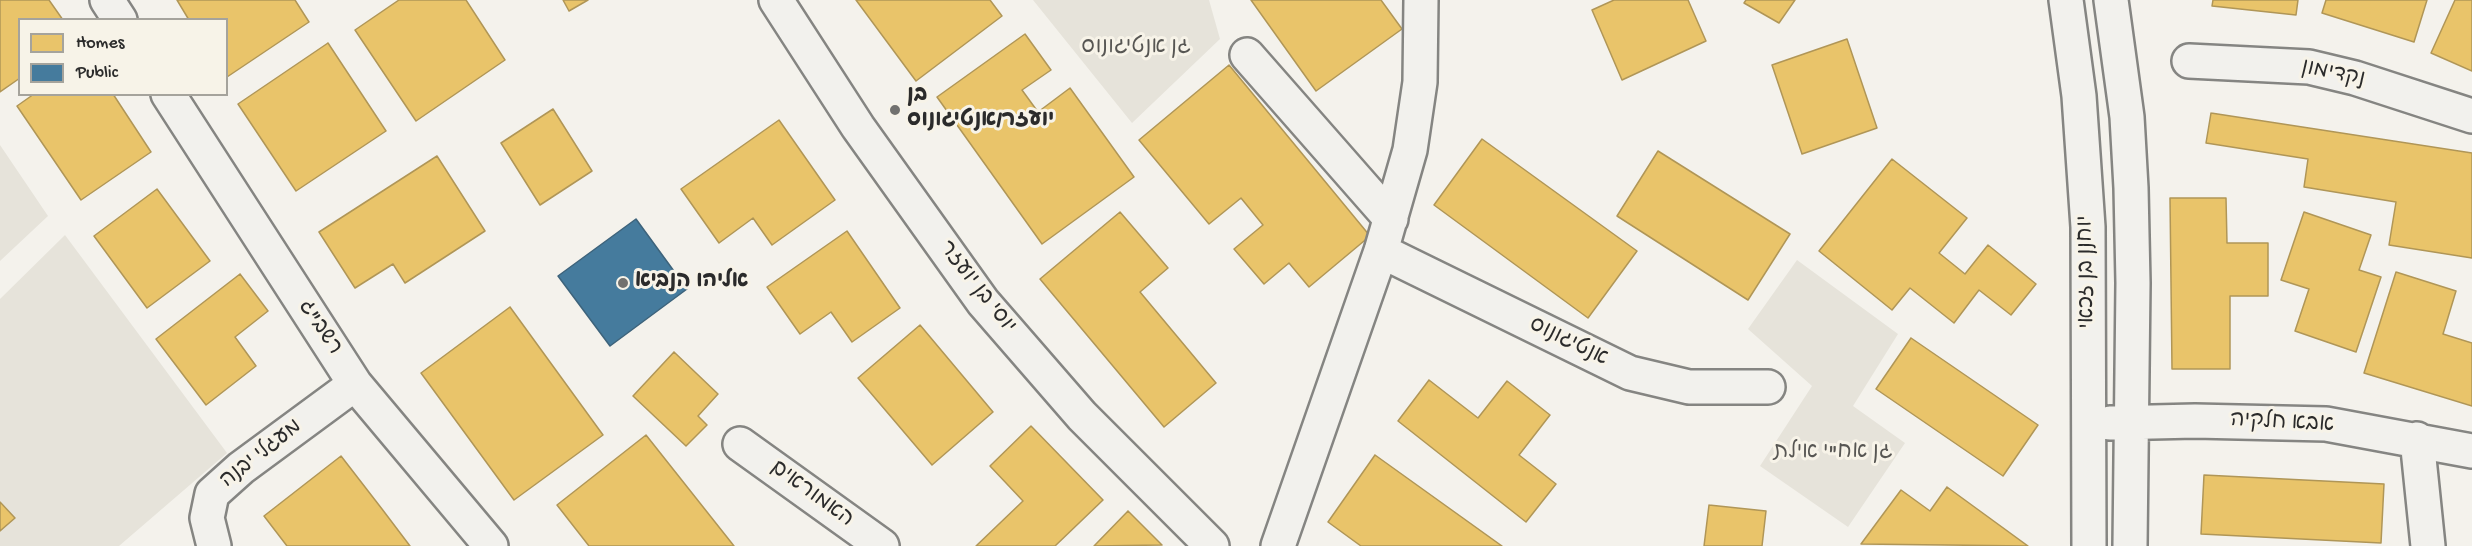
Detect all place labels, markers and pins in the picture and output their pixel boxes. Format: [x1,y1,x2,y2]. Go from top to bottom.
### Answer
place label: בן יועזר/אנטיגונוס [907,84,1054,136]
marker: בן יועזר/אנטיגונוס [888,103,902,117]
place label: אליהו הנביא [635,270,749,296]
marker: אליהו הנביא [616,276,630,290]

